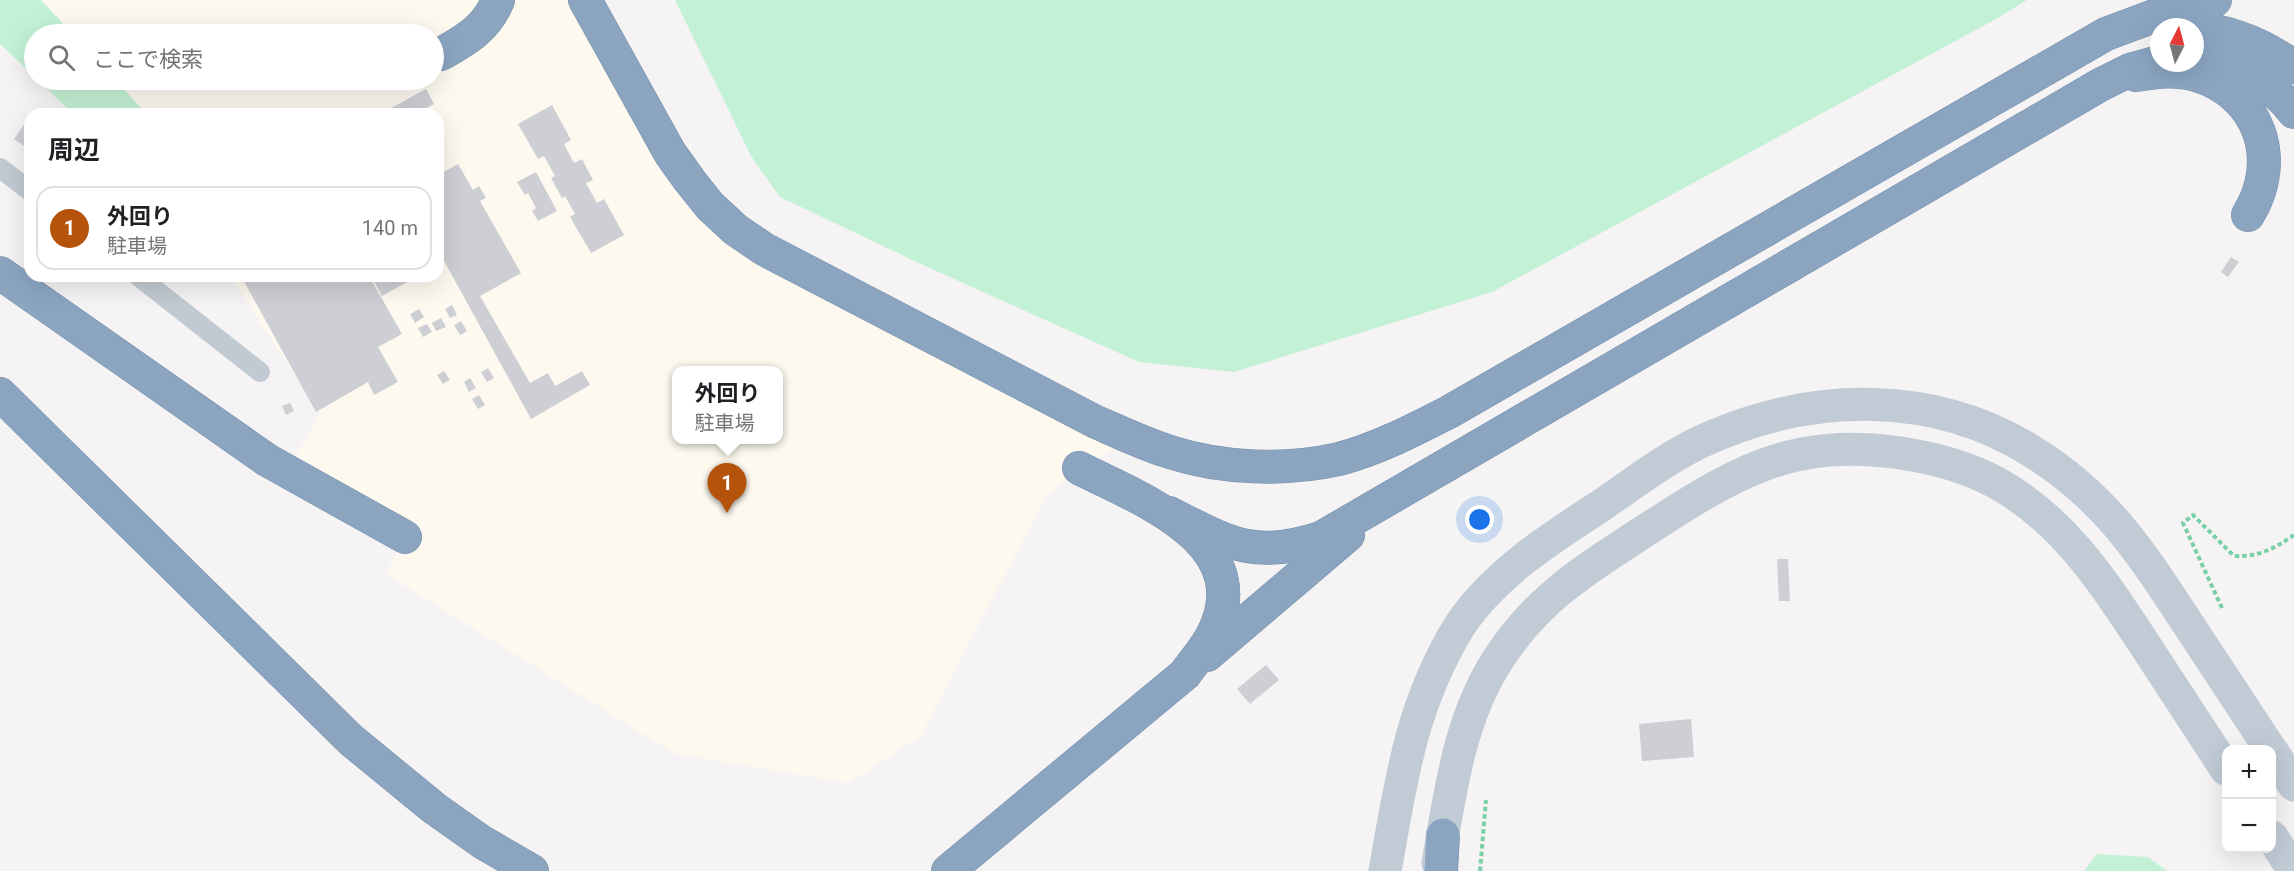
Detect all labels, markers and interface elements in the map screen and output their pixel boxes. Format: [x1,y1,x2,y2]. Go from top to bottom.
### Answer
north arrow [2150,18,2204,72]
search box [24,24,444,90]
icon: search [45,41,78,74]
text: ここで検索 [93,47,203,72]
text: 周辺 [48,135,100,165]
text: 外回り [107,204,173,229]
text: 1 [64,216,75,240]
text: 140 m [362,216,418,240]
text: 駐車場 [107,234,167,258]
popup [672,366,783,444]
text: 外回り [694,381,761,406]
text: 駐車場 [694,411,754,435]
pin: 1 [708,464,746,513]
your location [1465,505,1494,534]
map controls [2222,745,2276,853]
button: + [2222,745,2276,799]
button: − [2222,799,2276,853]

